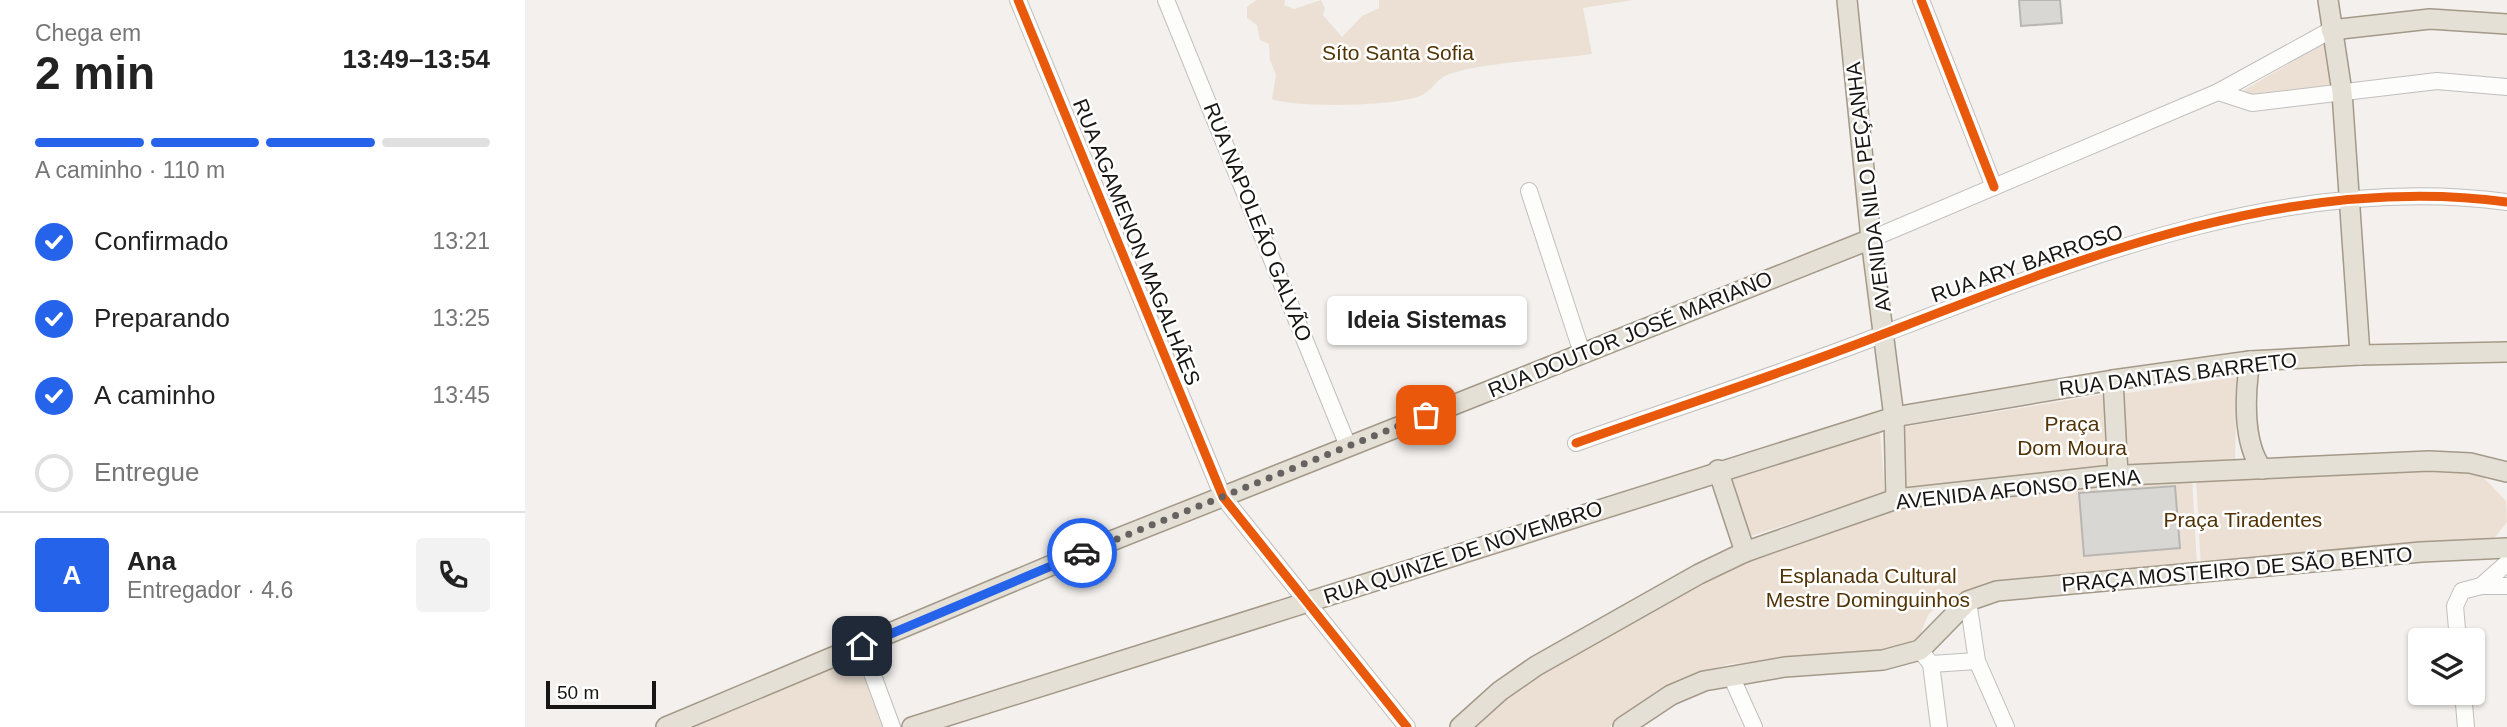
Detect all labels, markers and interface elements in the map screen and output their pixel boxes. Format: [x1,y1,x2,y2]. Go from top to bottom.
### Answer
text: Chega em [35,20,141,46]
park label: Síto Santa Sofia [1322,41,1474,64]
text: 13:49–13:54 [343,44,490,74]
text: 2 min [35,47,155,99]
street label: AVENIDA NILO PEÇANHA [1841,61,1895,313]
street label: RUA AGAMENON MAGALHÃES [1069,95,1205,389]
street label: RUA NAPOLEÃO GALVÃO [1200,99,1316,345]
text: A caminho · 110 m [35,157,225,183]
street label: RUA ARY BARROSO [1928,219,2126,307]
icon: check [35,223,73,261]
text: Confirmado [94,226,228,256]
text: 13:21 [432,228,490,254]
street label: RUA DOUTOR JOSÉ MARIANO [1485,266,1775,402]
callout: Ideia Sistemas [1326,296,1526,345]
icon: check [35,300,73,338]
text: Preparando [94,303,230,333]
text: 13:25 [432,305,490,331]
text: Ideia Sistemas [1347,307,1507,333]
street label: RUA DANTAS BARRETO [2058,348,2298,400]
icon: check [35,377,73,415]
text: A caminho [94,380,215,410]
text: 13:45 [432,382,490,408]
pin [1396,385,1456,445]
icon: bag [1407,396,1445,434]
park label: Praça Dom Moura [2017,412,2127,459]
text: Entregue [94,457,200,487]
street label: AVENIDA AFONSO PENA [1895,465,2141,513]
street label: RUA QUINZE DE NOVEMBRO [1321,496,1605,608]
park label: Praça Tiradentes [2164,508,2322,531]
courier [1047,518,1117,588]
icon: car [1063,534,1101,572]
button: phone [416,538,490,612]
street label: PRAÇA MOSTEIRO DE SÃO BENTO [2061,542,2413,596]
text: Ana [127,546,176,576]
text: A [63,560,81,590]
park label: Esplanada Cultural Mestre Dominguinhos [1766,564,1970,611]
text: Entregador · 4.6 [127,577,293,603]
pin [832,616,892,676]
icon: home [843,627,881,665]
map controls [2408,628,2485,705]
button: layers [2408,628,2485,705]
scale bar [546,678,656,710]
text: 50 m [557,682,599,703]

